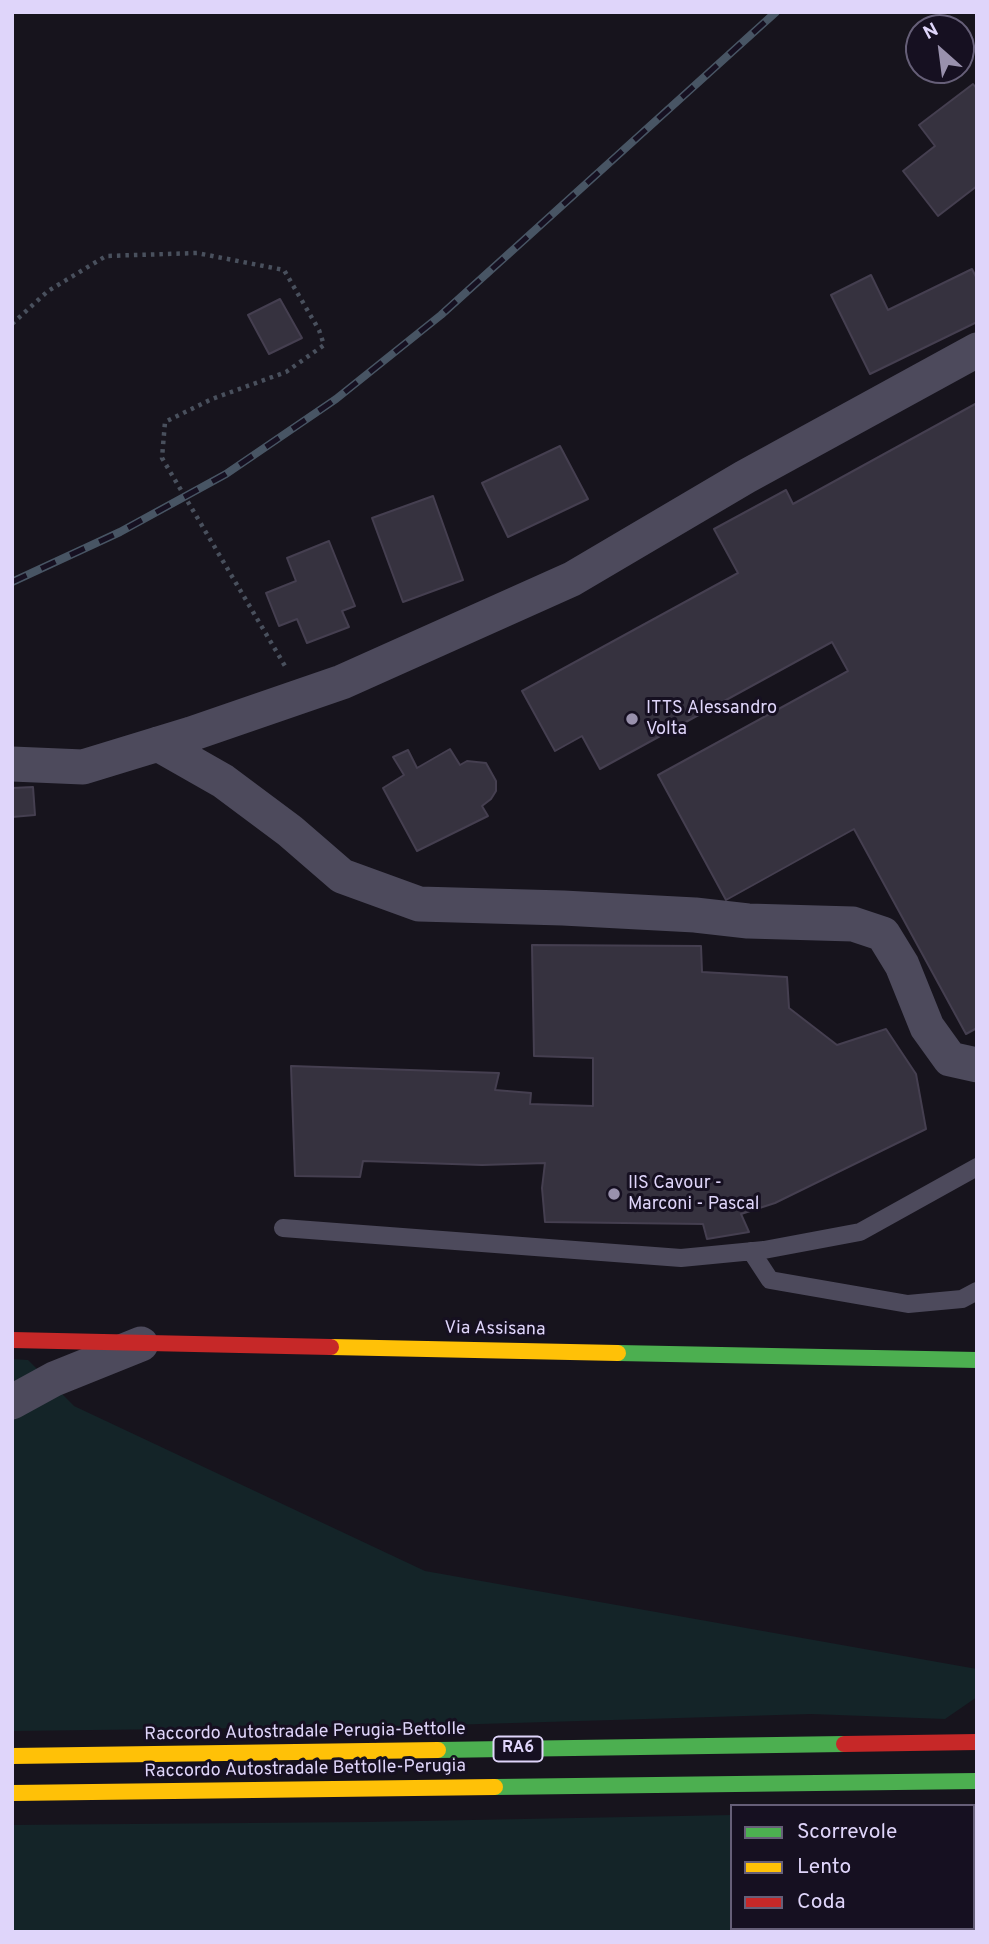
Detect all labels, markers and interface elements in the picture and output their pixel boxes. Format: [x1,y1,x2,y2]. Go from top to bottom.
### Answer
north arrow [905,14,975,84]
text: N [919,18,943,46]
place label: ITTS Alessandro Volta [646,698,777,740]
marker: ITTS Alessandro Volta [624,711,640,727]
place label: IIS Cavour - Marconi - Pascal [628,1173,759,1216]
marker: IIS Cavour - Marconi - Pascal [606,1186,622,1202]
street label: Via Assisana [444,1318,546,1342]
street label: Raccordo Autostradale Perugia-Bettolle [144,1719,466,1747]
road number: RA6 [494,1736,542,1762]
street label: Raccordo Autostradale Bettolle-Perugia [144,1756,466,1784]
legend [730,1804,975,1930]
text: Scorrevole [797,1819,897,1846]
text: Lento [797,1854,851,1881]
text: Coda [797,1889,846,1916]

